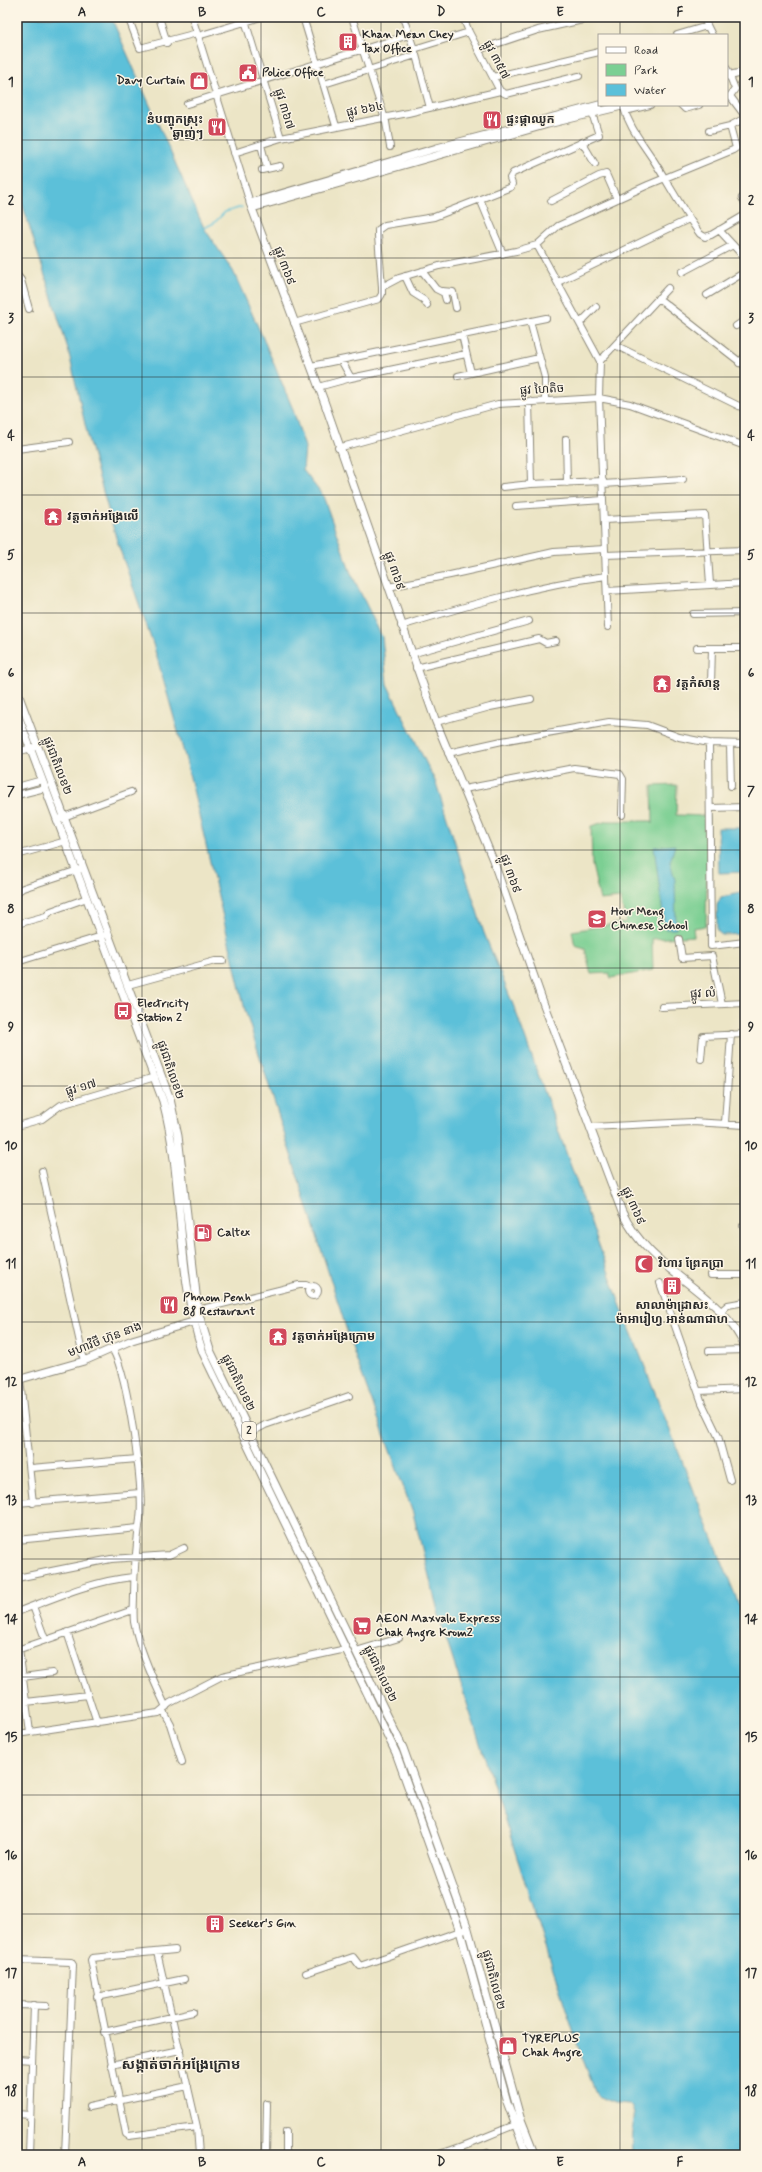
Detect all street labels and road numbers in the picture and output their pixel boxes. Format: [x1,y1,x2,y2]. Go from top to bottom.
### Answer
street label: ផ្លូវ ៣៥៧ [478,38,513,83]
street label: ផ្លូវ ៣៦៧ [269,87,298,132]
street label: ផ្លូវ ៦៦៤ [345,99,385,123]
street label: ផ្លូវ ៣៦៩ [268,244,299,288]
street label: ផ្លូវ ហៃតិច [519,381,565,401]
street label: ផ្លូវ ៣៦៩ [378,549,408,593]
street label: ផ្លូវជាតិលេខ២ [37,734,75,798]
street label: ផ្លូវ ៣៦៩ [494,852,524,896]
street label: ផ្លូវ លំ [690,985,716,1004]
street label: ផ្លូវជាតិលេខ២ [151,1038,188,1102]
street label: ផ្លូវ ១៧ [63,1076,99,1102]
street label: ផ្លូវ ៣៦៩ [616,1184,649,1228]
street label: មហាវិថី ហ៊ុន នាង [66,1318,144,1361]
street label: ផ្លូវជាតិលេខ២ [216,1352,259,1415]
road number: 2 [242,1422,256,1440]
street label: ផ្លូវជាតិលេខ២ [358,1643,401,1706]
street label: ផ្លូវជាតិលេខ២ [476,1948,509,2012]

